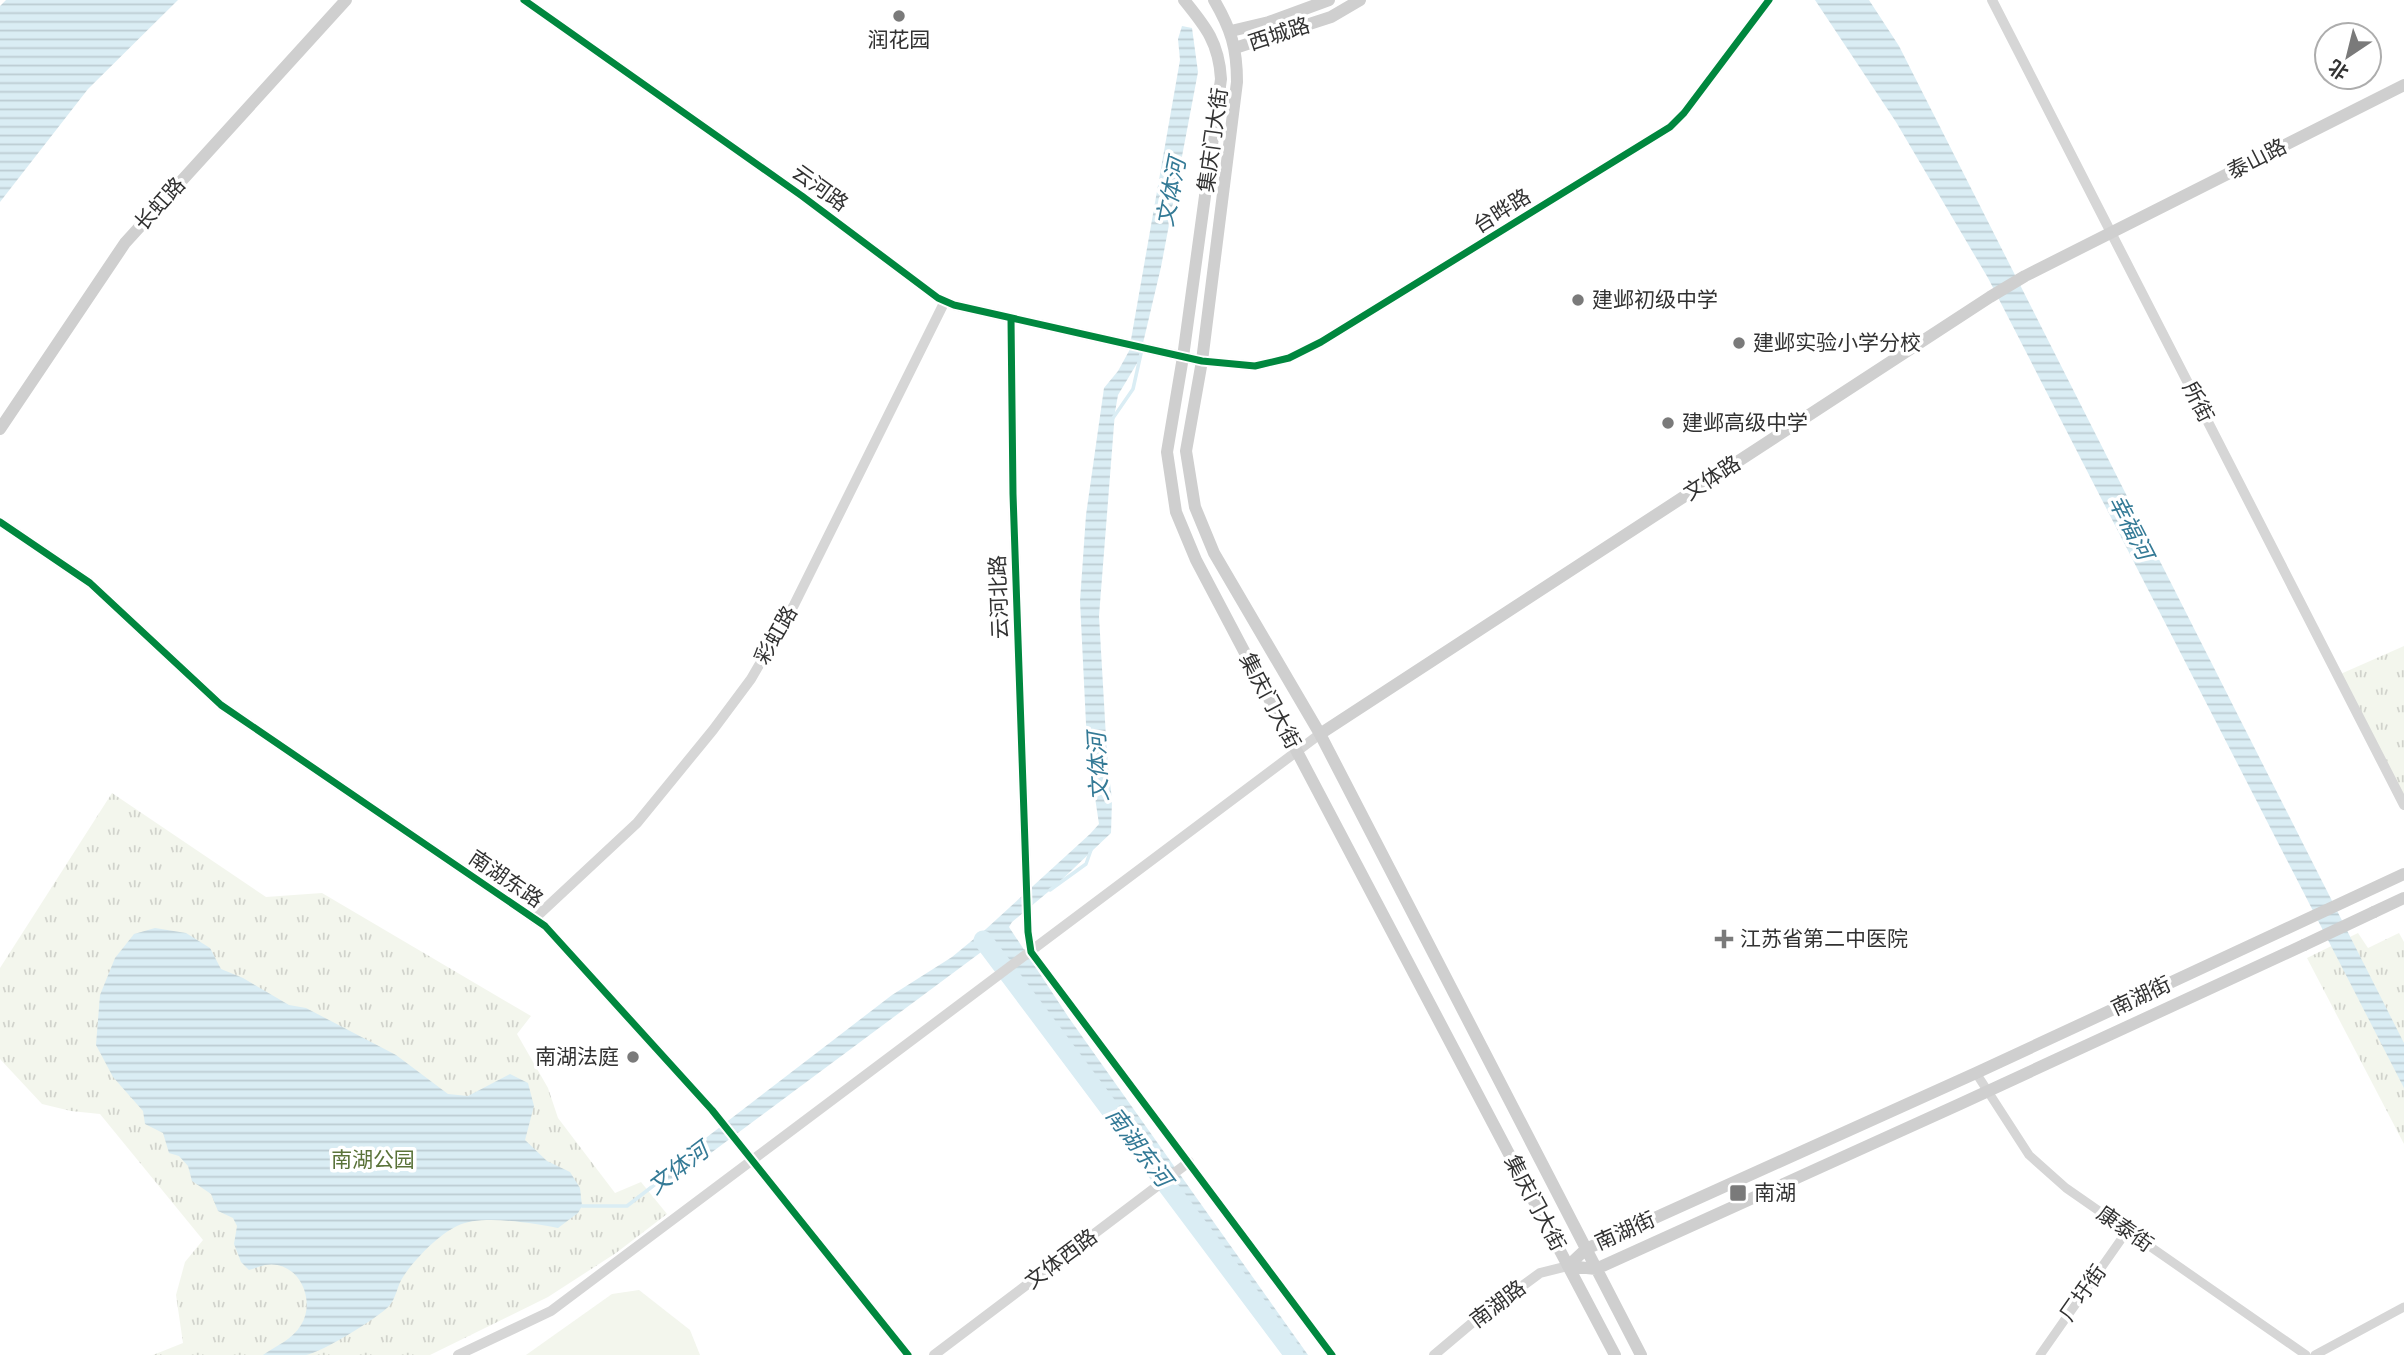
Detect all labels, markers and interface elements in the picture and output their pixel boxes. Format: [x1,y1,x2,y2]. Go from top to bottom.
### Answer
marker: 润花园 [891,8,907,24]
street label: 西城路 [1244,10,1314,58]
north arrow [2313,21,2383,91]
place label: 润花园 [868,25,931,55]
text: 北 [2324,52,2355,85]
street label: 集庆门大街 [1191,86,1235,194]
street label: 泰山路 [2222,131,2292,187]
water label: 文体河 [1149,151,1195,229]
street label: 云河路 [786,157,854,219]
street label: 长虹路 [128,171,192,237]
street label: 台晔路 [1467,182,1537,240]
place label: 建邺初级中学 [1592,285,1718,315]
marker: 建邺初级中学 [1570,292,1586,308]
place label: 建邺实验小学分校 [1753,328,1921,358]
marker: 建邺实验小学分校 [1731,335,1747,351]
street label: 所街 [2175,376,2221,428]
place label: 建邺高级中学 [1682,408,1808,438]
marker: 建邺高级中学 [1660,415,1676,431]
street label: 文体路 [1677,448,1747,508]
water label: 幸福河 [2100,489,2163,569]
street label: 云河北路 [983,555,1015,639]
street label: 彩虹路 [747,600,805,670]
street label: 集庆门大街 [1232,648,1308,754]
water label: 文体河 [1080,728,1117,802]
street label: 南湖东路 [463,843,549,915]
place label: 江苏省第二中医院 [1740,924,1908,954]
marker: 江苏省第二中医院 [1714,929,1734,949]
street label: 南湖街 [2106,969,2176,1023]
place label: 南湖法庭 [535,1042,619,1072]
marker: 南湖法庭 [625,1049,641,1065]
water label: 南湖东河 [1098,1101,1182,1197]
water label: 文体河 [641,1132,719,1202]
park label: 南湖公园 [331,1145,415,1175]
street label: 集庆门大街 [1497,1150,1573,1256]
place label: 南湖 [1754,1178,1796,1208]
marker: 南湖 [1728,1183,1748,1203]
street label: 康泰街 [2091,1199,2159,1259]
street label: 南湖街 [1590,1204,1660,1258]
street label: 文体西路 [1018,1222,1104,1296]
street label: 厂圩街 [2053,1259,2113,1327]
street label: 南湖路 [1464,1273,1532,1335]

